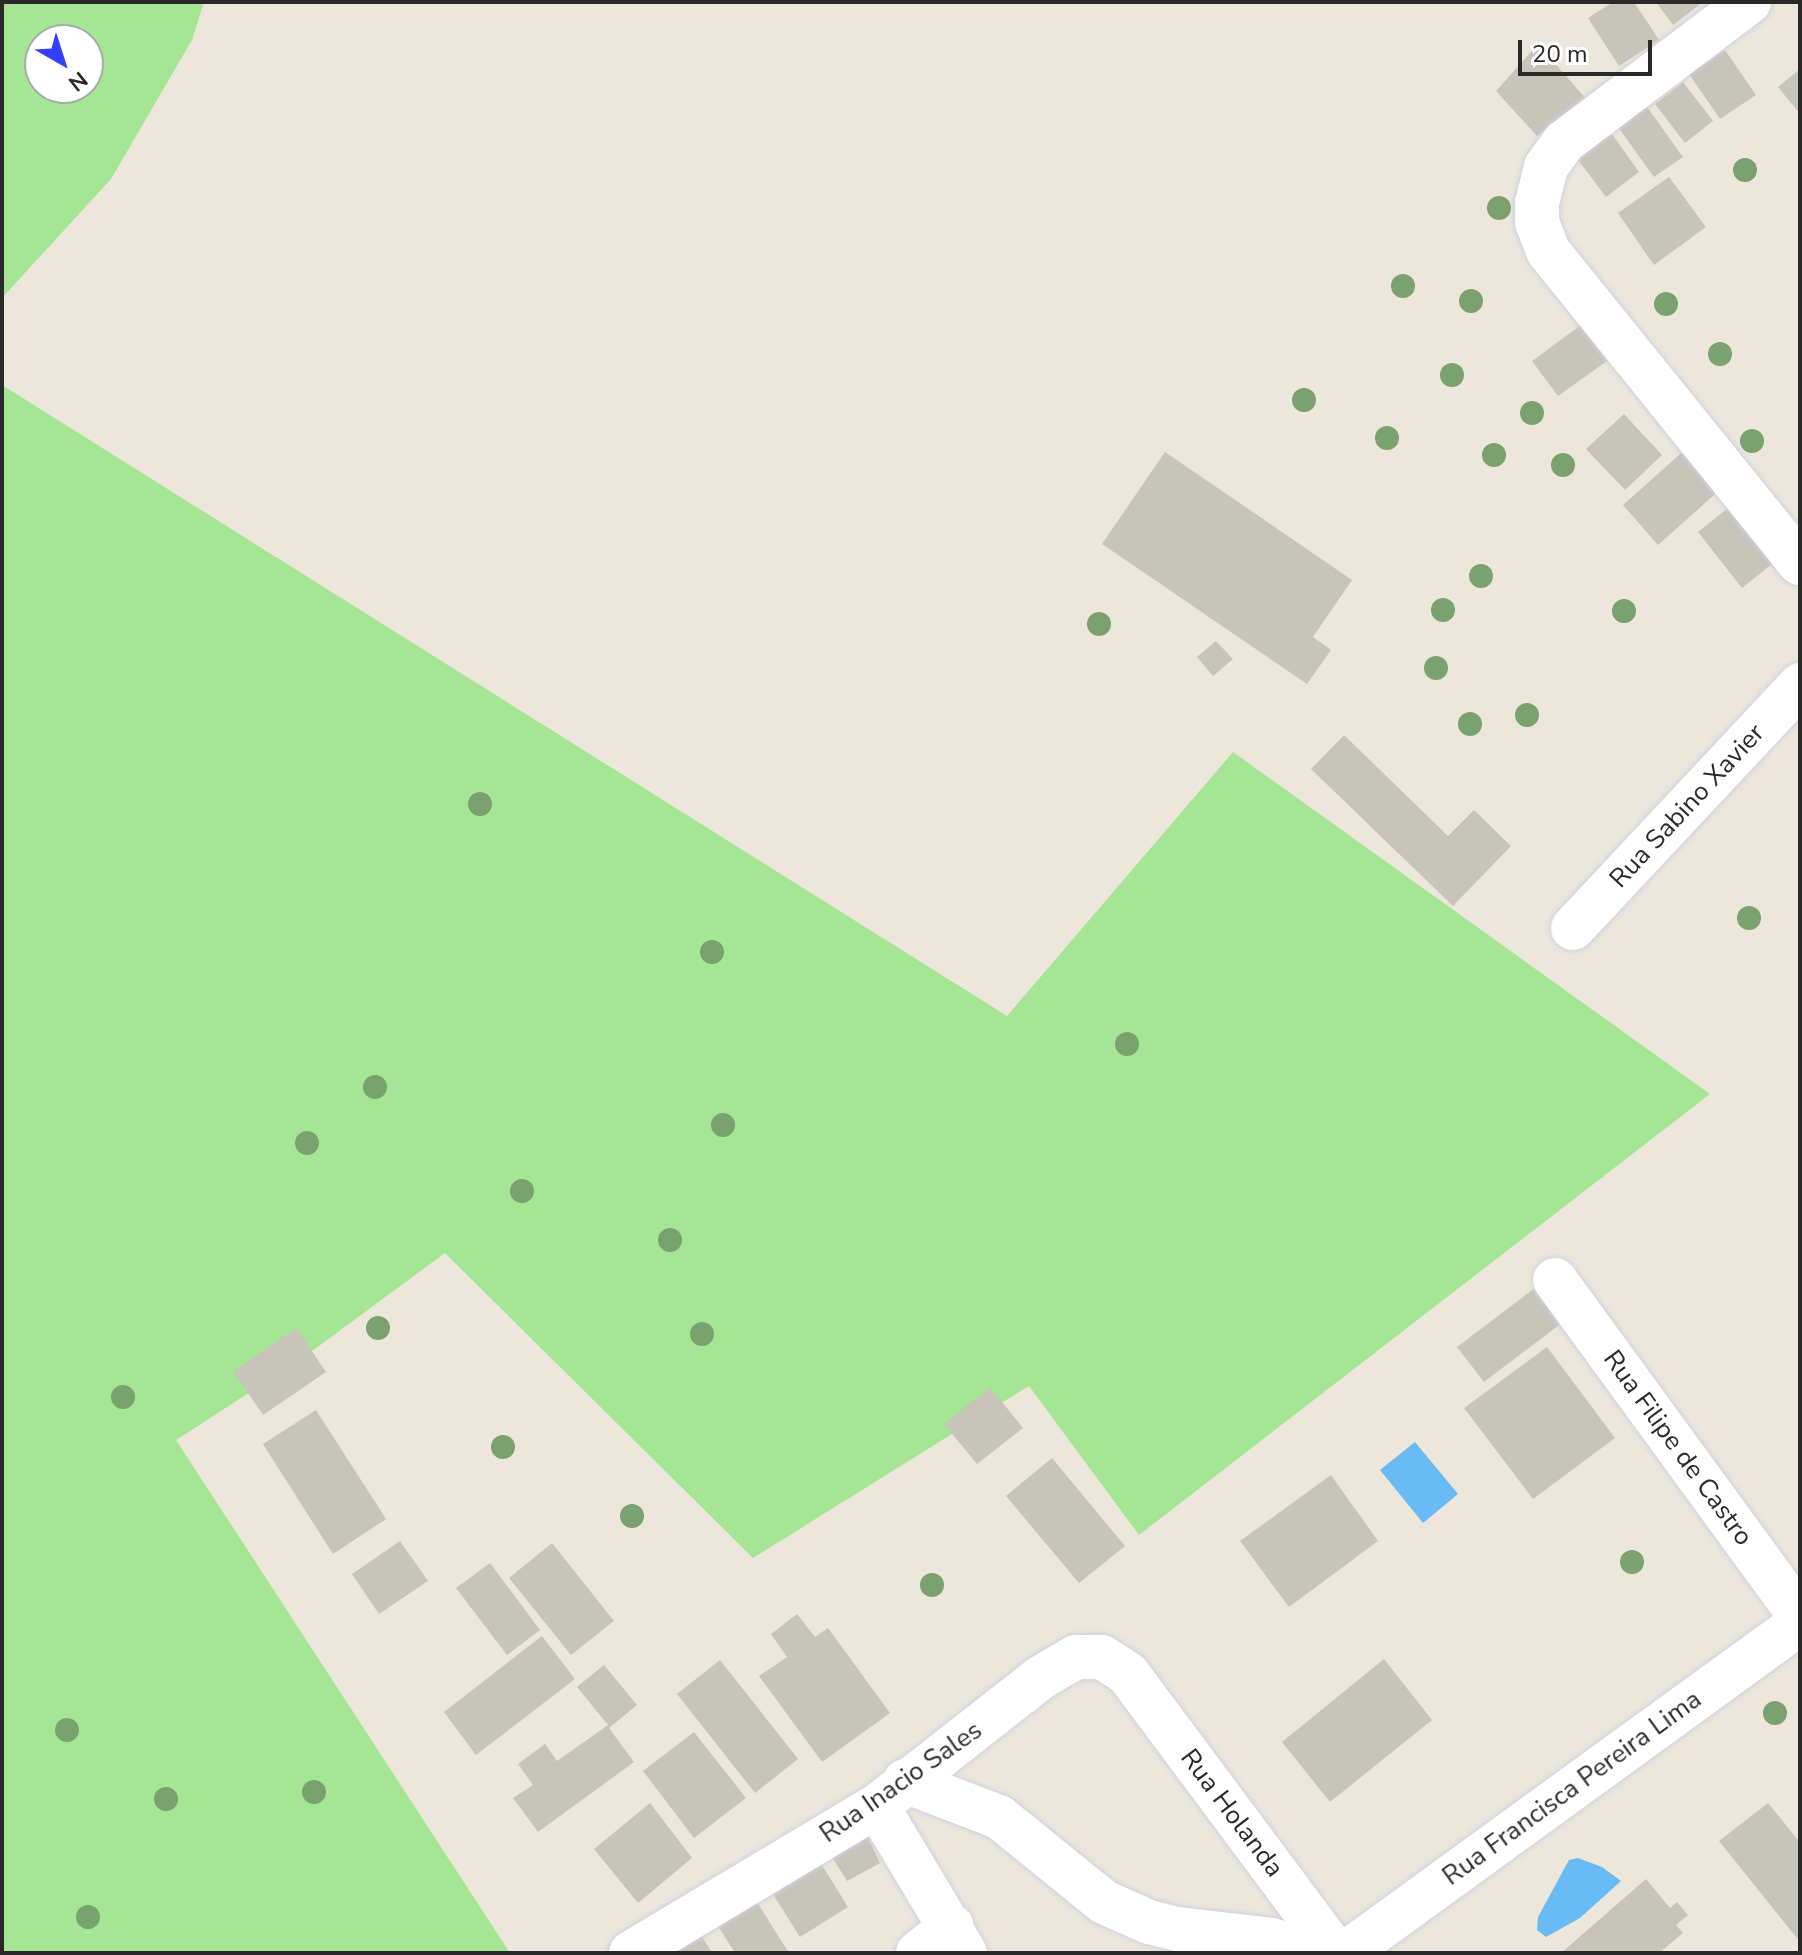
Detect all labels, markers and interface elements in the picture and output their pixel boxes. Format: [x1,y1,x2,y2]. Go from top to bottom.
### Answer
north arrow [24,24,104,104]
scale bar [1522,24,1656,74]
text: 20 m [1532,38,1588,70]
text: N [62,64,94,98]
street label: Rua Sabino Xavier [1603,718,1771,894]
street label: Rua Filipe de Castro [1597,1344,1759,1552]
street label: Rua Francisca Pereira Lima [1437,1684,1707,1892]
street label: Rua Inacio Sales [814,1715,988,1849]
street label: Rua Holanda [1174,1743,1290,1883]

